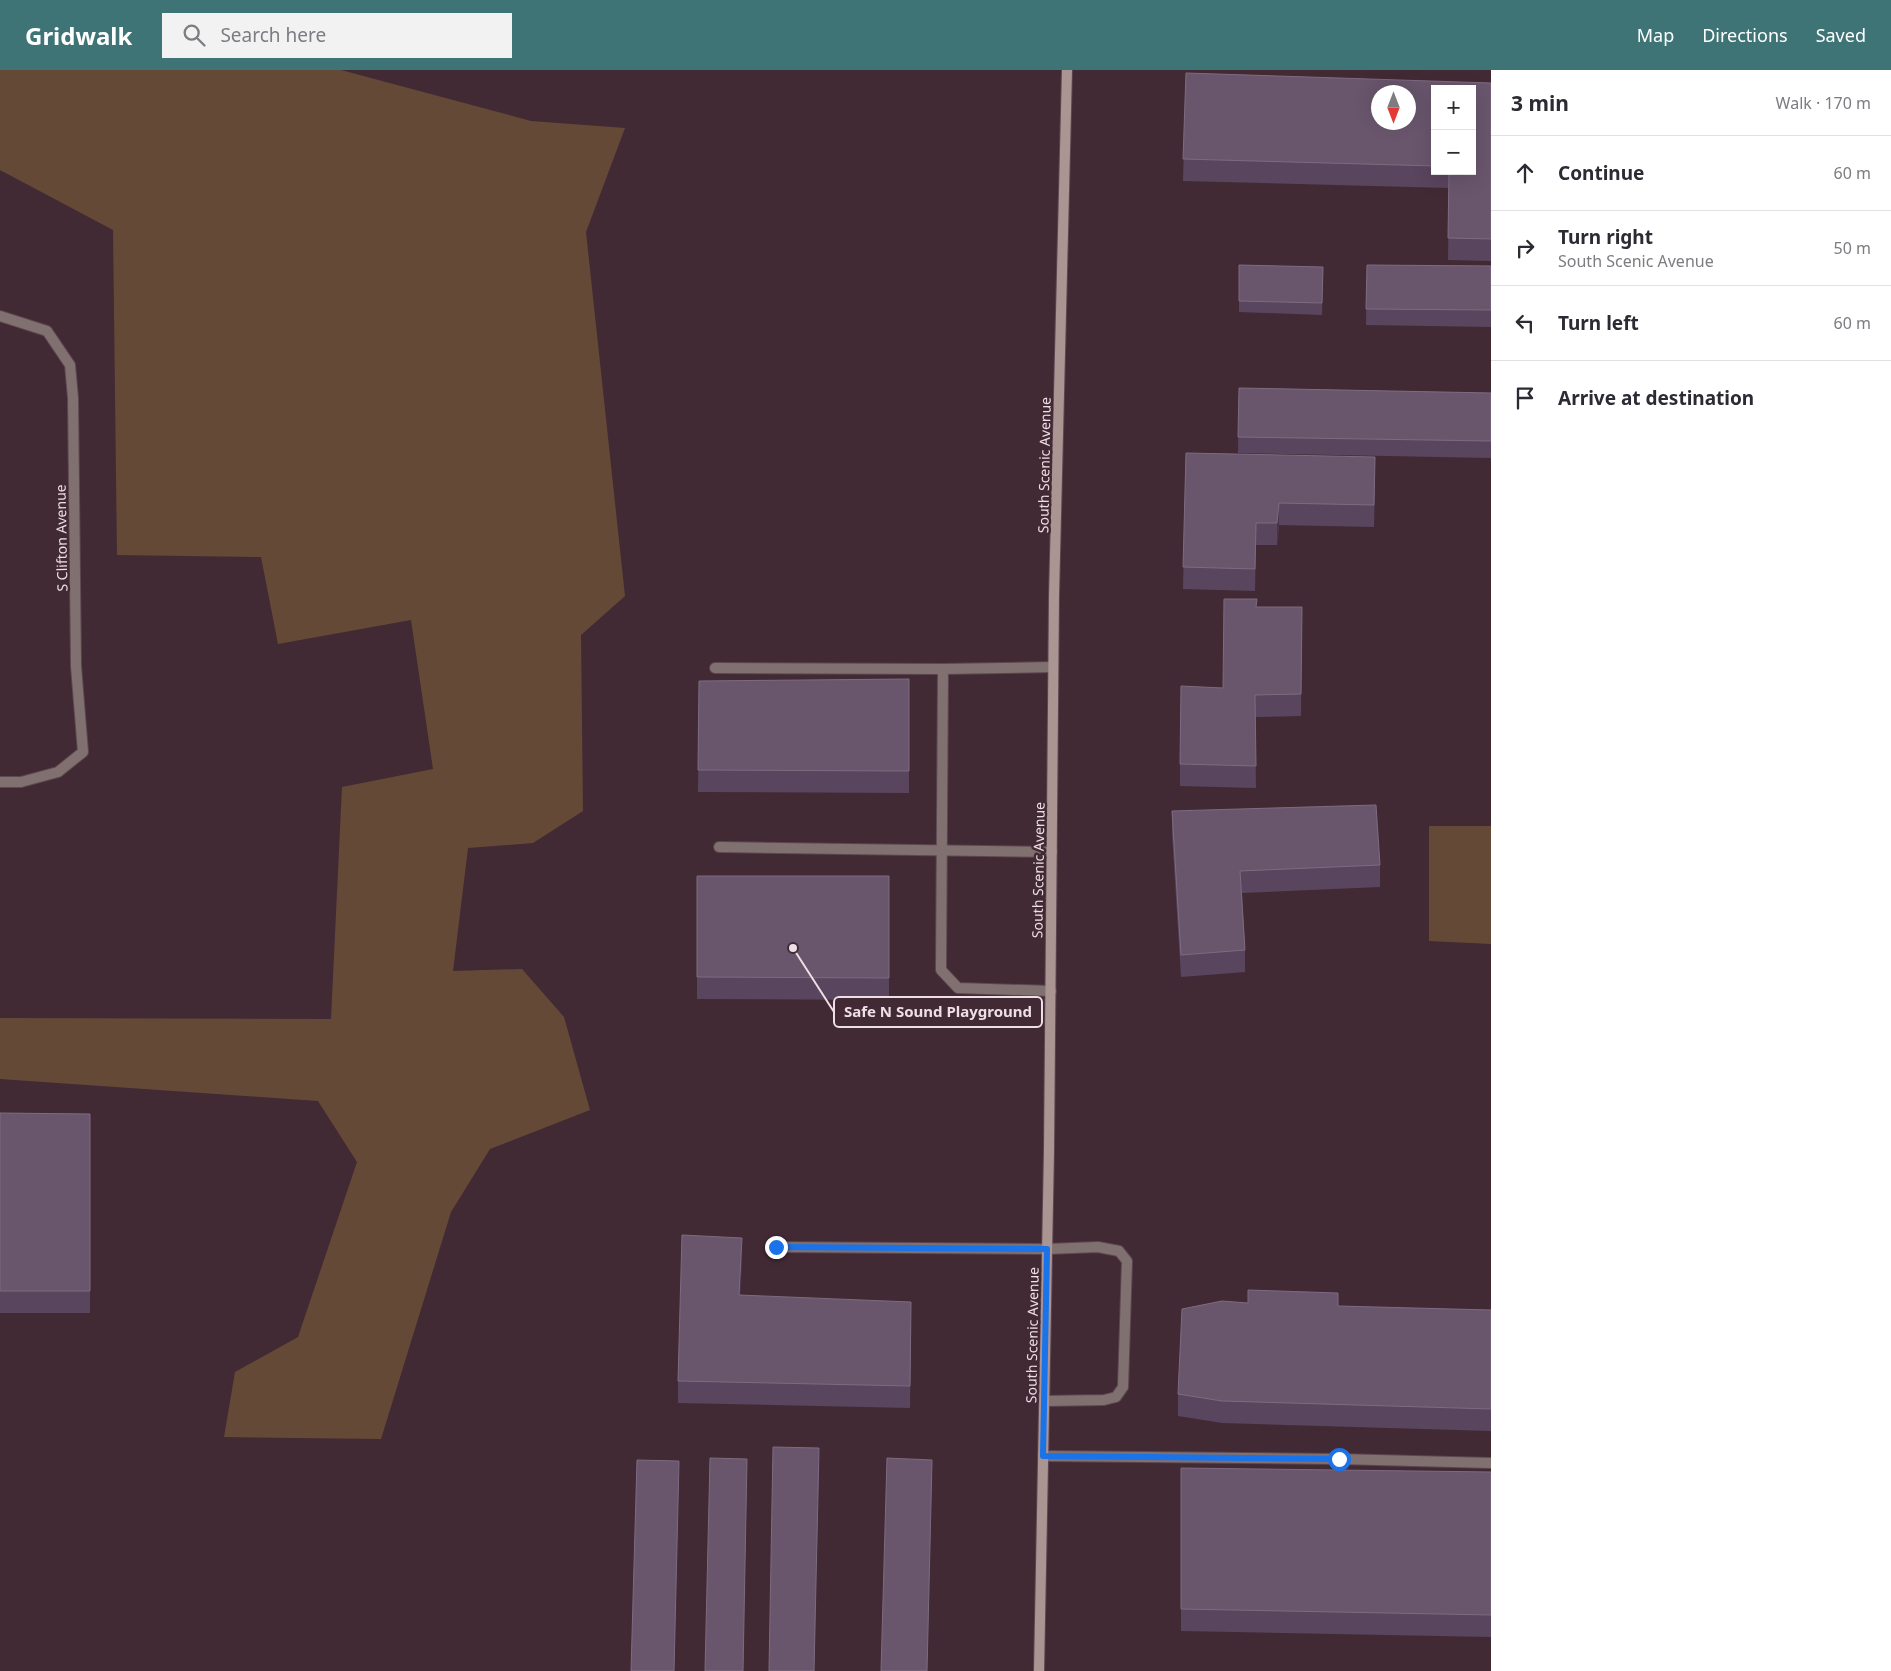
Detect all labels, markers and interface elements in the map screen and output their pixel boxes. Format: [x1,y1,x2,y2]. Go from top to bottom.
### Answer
search box [162,13,512,58]
text: Gridwalk [25,19,132,52]
icon: search [180,21,208,49]
text: Search here [220,22,326,48]
text: Map [1637,23,1674,47]
text: Directions [1702,23,1788,47]
text: Saved [1816,23,1866,47]
north arrow [1371,85,1416,130]
map controls [1431,85,1476,175]
button: + [1431,85,1476,130]
text: 3 min [1511,89,1569,117]
text: Walk · 170 m [1776,92,1871,114]
button: − [1431,130,1476,175]
icon: ahead [1511,159,1539,187]
text: Continue [1558,160,1644,186]
text: 60 m [1834,162,1871,184]
text: Turn right [1558,224,1653,250]
icon: right [1511,234,1539,262]
text: 50 m [1834,237,1871,259]
text: South Scenic Avenue [1558,250,1714,272]
icon: left [1511,309,1539,337]
text: Turn left [1558,310,1639,336]
text: 60 m [1834,312,1871,334]
icon: arrive [1511,384,1539,412]
text: Arrive at destination [1558,385,1754,411]
street label: South Scenic Avenue [1033,397,1055,533]
street label: S Clifton Avenue [51,484,71,592]
street label: South Scenic Avenue [1027,802,1049,938]
callout: Safe N Sound Playground [834,997,1042,1027]
text: Safe N Sound Playground [844,1001,1032,1021]
route end [765,1236,788,1259]
street label: South Scenic Avenue [1021,1267,1043,1403]
route start [1328,1448,1351,1471]

